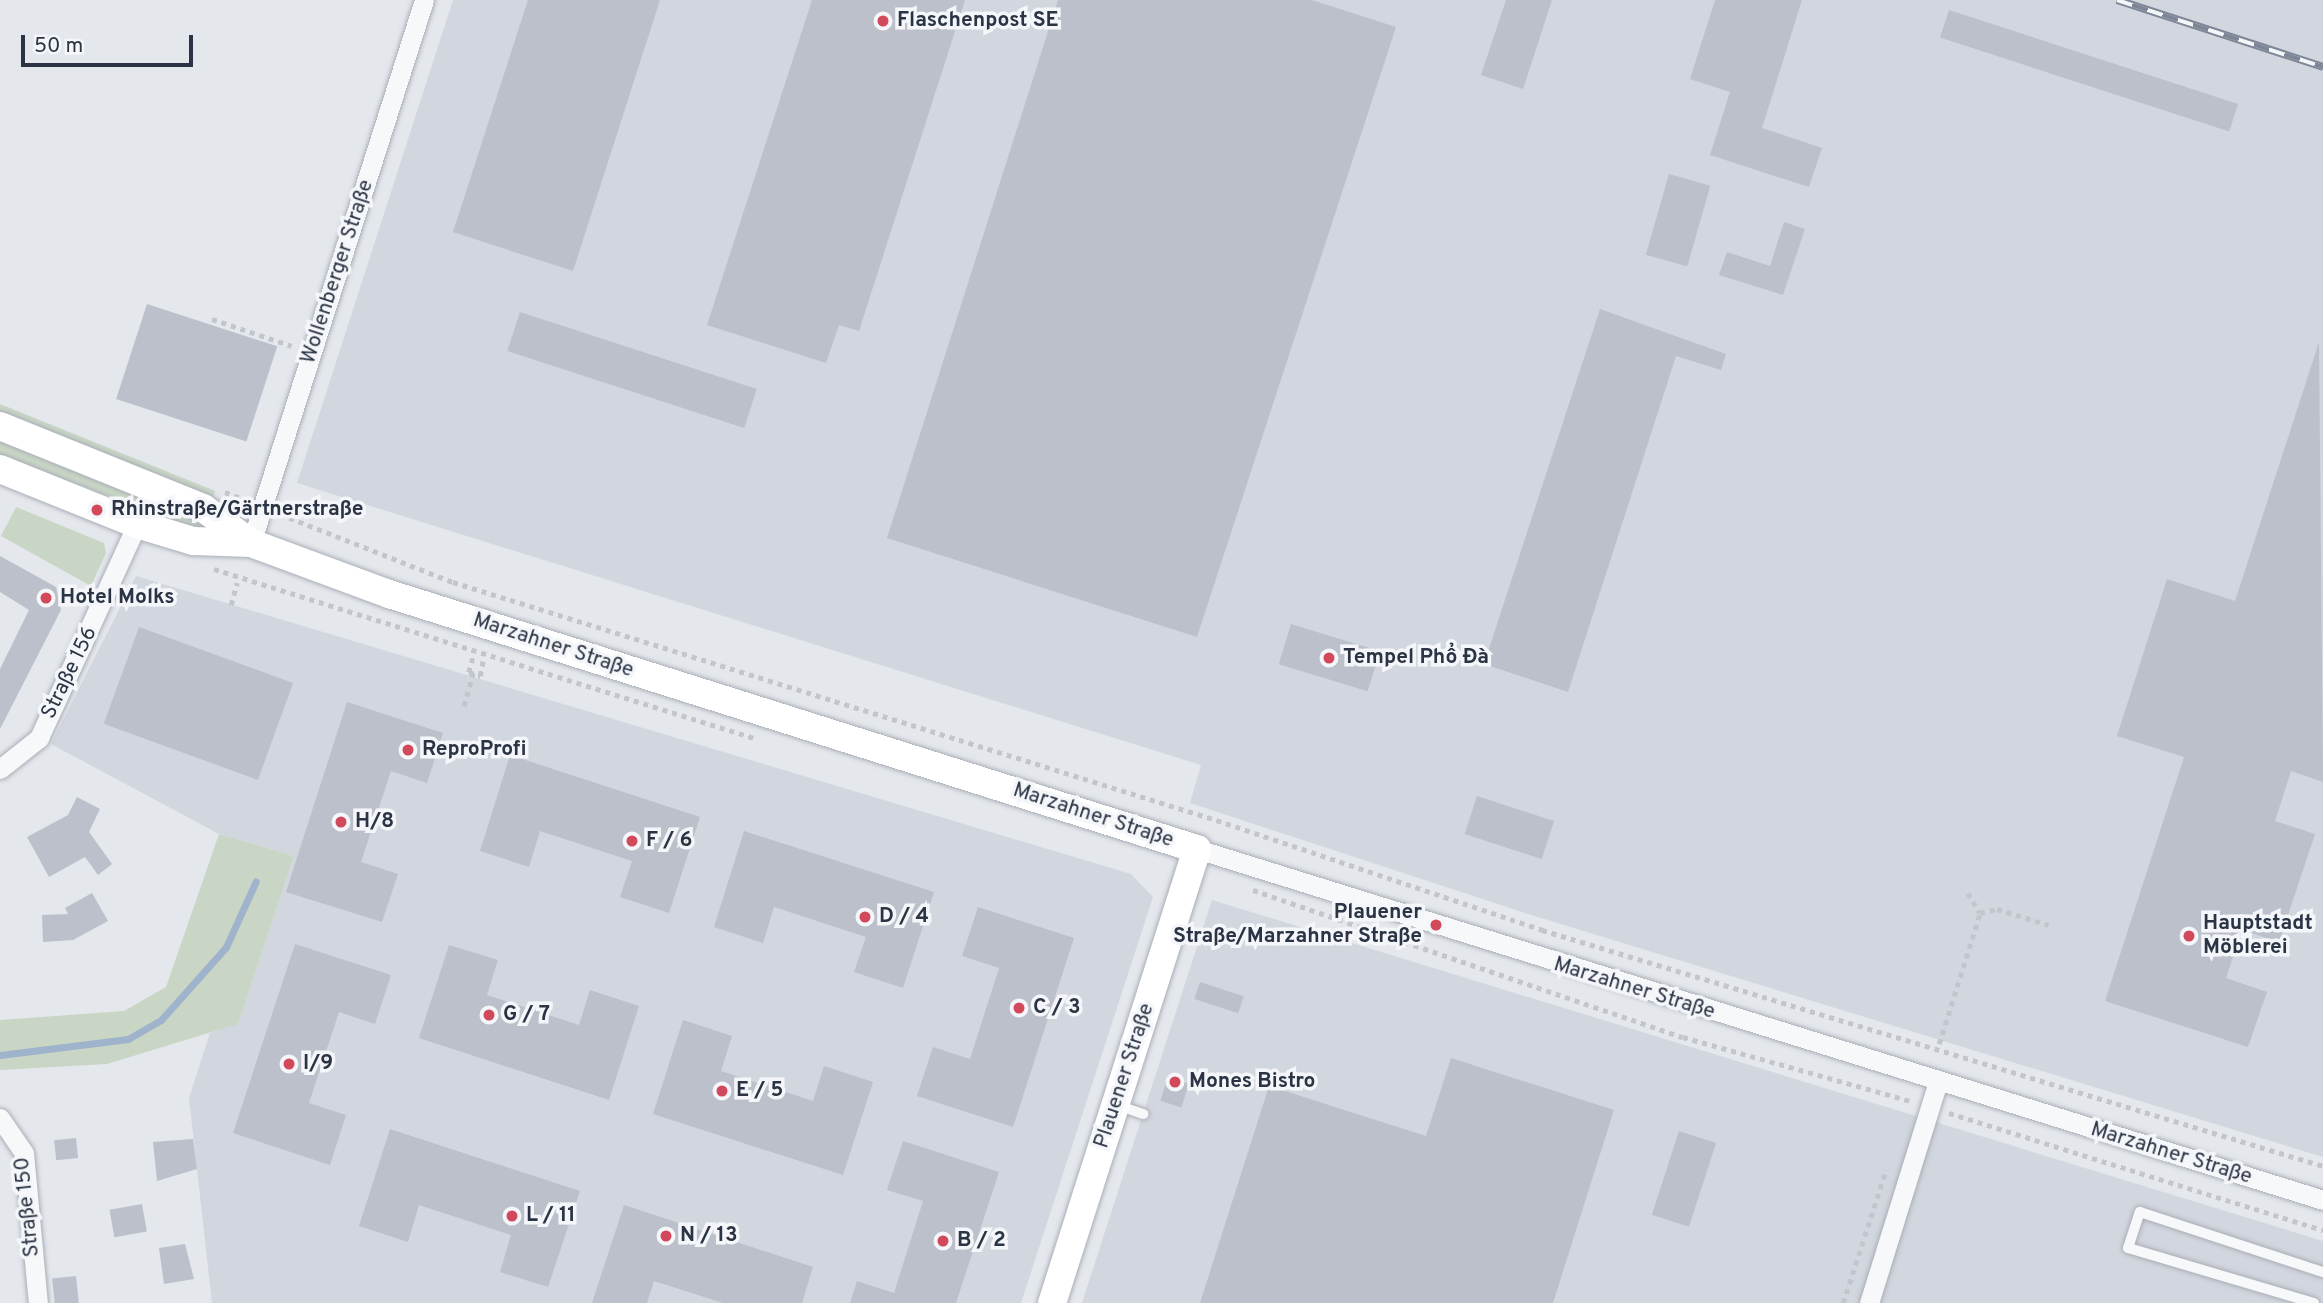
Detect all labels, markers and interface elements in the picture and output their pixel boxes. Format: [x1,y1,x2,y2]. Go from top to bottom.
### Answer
place label: Flaschenpost SE [897,8,1059,34]
marker: Flaschenpost SE [875,13,891,29]
scale bar [24,21,196,65]
text: 50 m [34,33,83,60]
street label: Wollenberger Straße [296,177,380,367]
place label: Rhinstraße/Gärtnerstraße [111,497,363,523]
marker: Rhinstraße/Gärtnerstraße [89,502,105,518]
place label: Hotel Molks [60,585,175,611]
marker: Hotel Molks [38,590,54,606]
street label: Marzahner Straße [470,608,636,684]
street label: Straße 156 [37,623,103,723]
place label: Tempel Phổ Đà [1343,645,1489,671]
marker: Tempel Phổ Đà [1321,650,1337,666]
place label: ReproProfi [422,737,527,763]
marker: ReproProfi [400,742,416,758]
street label: Marzahner Straße [1010,778,1176,854]
place label: H/8 [355,809,394,835]
marker: H/8 [333,814,349,830]
place label: F / 6 [646,828,692,854]
marker: F / 6 [624,833,640,849]
place label: Plauener Straße/Marzahner Straße [1173,900,1422,950]
place label: D / 4 [879,904,929,930]
marker: D / 4 [857,909,873,925]
place label: Hauptstadt Möblerei [2203,911,2313,961]
marker: Plauener Straße/Marzahner Straße [1428,917,1444,933]
marker: Hauptstadt Möblerei [2181,928,2197,944]
street label: Marzahner Straße [1550,953,1718,1025]
place label: C / 3 [1033,995,1080,1021]
marker: C / 3 [1011,1000,1027,1016]
street label: Plauener Straße [1090,1000,1160,1152]
place label: G / 7 [503,1002,550,1028]
marker: G / 7 [481,1007,497,1023]
place label: I/9 [303,1051,333,1077]
marker: I/9 [281,1056,297,1072]
place label: Mones Bistro [1189,1069,1315,1095]
marker: Mones Bistro [1167,1074,1183,1090]
place label: E / 5 [736,1078,783,1104]
marker: E / 5 [714,1083,730,1099]
street label: Marzahner Straße [2087,1118,2255,1190]
street label: Straße 150 [10,1156,46,1258]
place label: L / 11 [526,1203,576,1229]
marker: L / 11 [504,1208,520,1224]
place label: N / 13 [680,1223,738,1249]
marker: N / 13 [658,1228,674,1244]
place label: B / 2 [957,1228,1006,1254]
marker: B / 2 [935,1233,951,1249]

